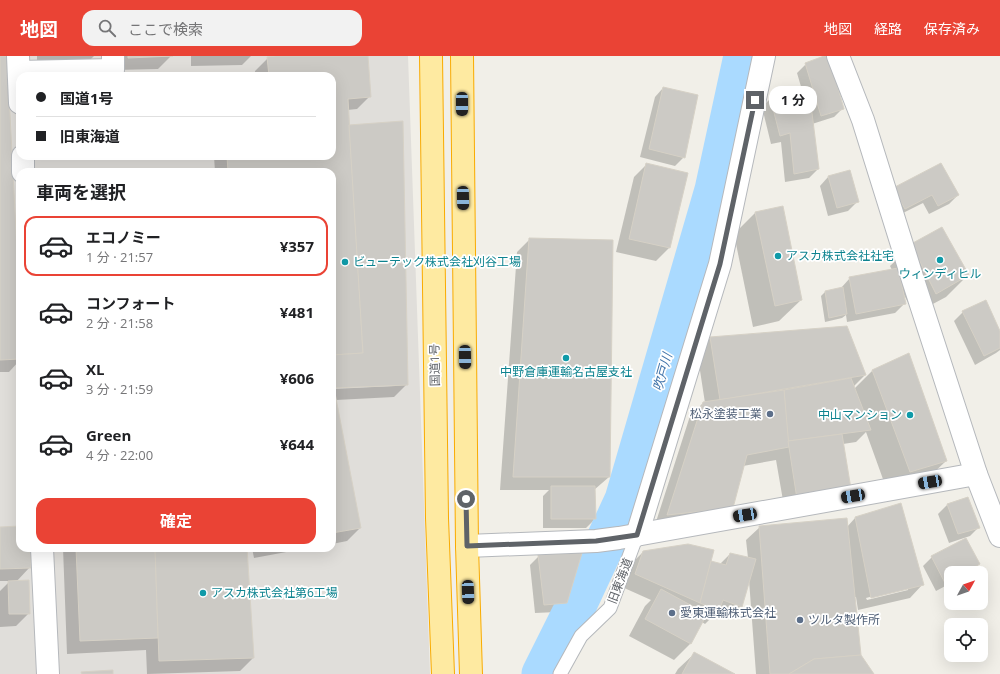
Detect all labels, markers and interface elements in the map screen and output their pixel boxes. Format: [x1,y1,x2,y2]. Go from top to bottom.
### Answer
search box [82,10,362,46]
text: 地図 [20,16,58,42]
icon: search [96,17,118,39]
text: ここで検索 [128,19,203,39]
text: 地図 [824,19,852,38]
text: 経路 [874,19,902,38]
text: 保存済み [924,19,980,38]
callout: 1 分 [769,86,817,114]
text: 国道1号 [60,88,114,108]
route end [746,91,764,109]
text: 1 分 [781,91,805,109]
car [456,92,468,116]
text: 旧東海道 [60,126,120,146]
text: 車両を選択 [36,180,126,204]
car [457,186,469,210]
text: エコノミー [86,227,161,247]
icon: car [38,228,74,264]
text: ¥357 [280,236,314,256]
place label: アスカ株式会社社宅 [786,247,894,264]
text: 1 分 · 21:57 [86,248,153,266]
marker: アスカ株式会社社宅 [773,251,783,261]
place label: ビューテック株式会社刈谷工場 [353,253,521,270]
marker: ウィンディヒル [935,255,945,265]
marker: ビューテック株式会社刈谷工場 [340,257,350,267]
place label: ウィンディヒル [898,265,982,282]
text: コンフォート [86,293,176,313]
icon: car [38,294,74,330]
text: ¥481 [280,302,314,322]
text: 2 分 · 21:58 [86,314,153,332]
street label: 国道1号 [426,343,443,387]
car [459,345,471,369]
water label: 吹戸川 [648,349,677,393]
marker: 中野倉庫運輸名古屋支社 [561,353,571,363]
text: XL [86,359,104,379]
icon: car [38,360,74,396]
place label: 中野倉庫運輸名古屋支社 [500,363,632,380]
text: ¥606 [280,368,314,388]
text: 3 分 · 21:59 [86,380,153,398]
place label: 松永塗装工業 [690,405,762,422]
place label: 中山マンション [818,406,902,423]
marker: 松永塗装工業 [765,409,775,419]
marker: 中山マンション [905,410,915,420]
text: Green [86,425,131,445]
icon: car [38,426,74,462]
text: ¥644 [280,434,314,454]
text: 4 分 · 22:00 [86,446,153,464]
car [917,474,943,490]
car [840,488,866,504]
route start [457,490,475,508]
button: 確定 [36,498,316,544]
car [732,507,758,523]
street label: 旧東海道 [603,555,636,606]
north arrow [944,566,988,610]
map controls [944,566,988,662]
car [462,580,474,604]
place label: アスカ株式会社第6工場 [211,584,338,601]
marker: アスカ株式会社第6工場 [198,588,208,598]
place label: 愛東運輸株式会社 [680,604,776,621]
marker: 愛東運輸株式会社 [667,608,677,618]
place label: ツルタ製作所 [808,611,880,628]
marker: ツルタ製作所 [795,615,805,625]
button: locate [944,618,988,662]

